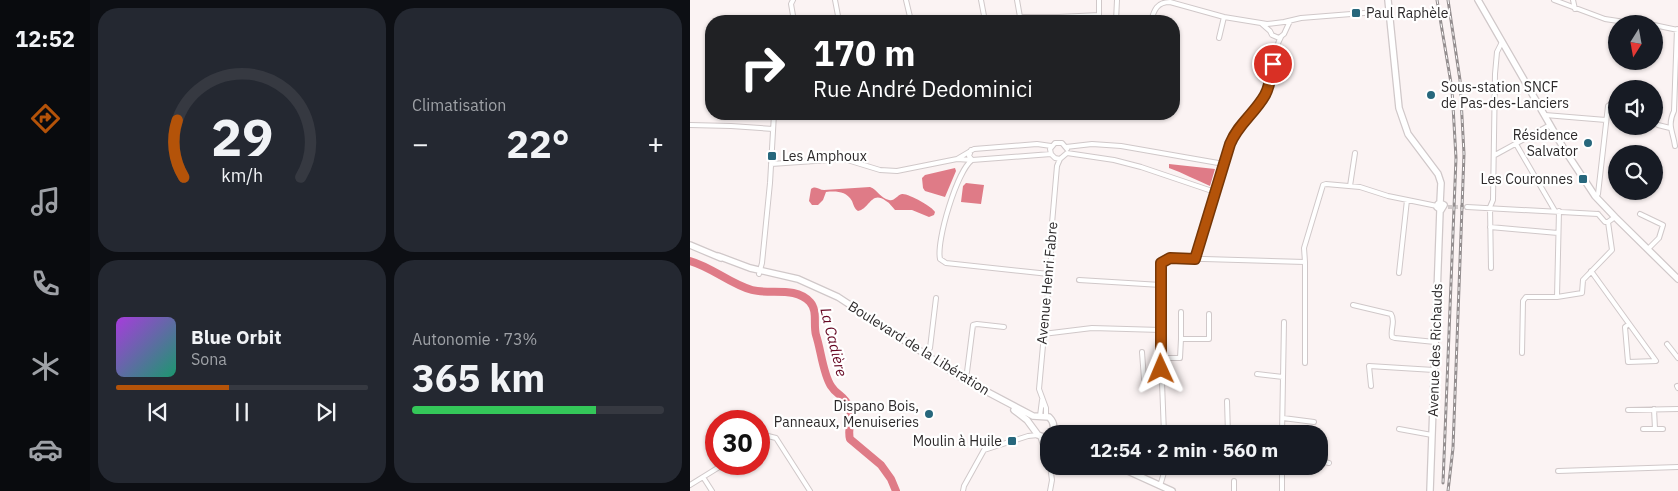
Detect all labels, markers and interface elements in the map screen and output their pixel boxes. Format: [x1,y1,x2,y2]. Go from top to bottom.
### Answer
place label: Paul Raphèle [1366,4,1449,22]
marker: Paul Raphèle [1350,7,1362,19]
north arrow [1608,15,1662,70]
map controls [1608,15,1663,200]
text: 12:52 [15,24,75,53]
text: 170 m [813,30,916,76]
icon: right [730,35,795,100]
pin [1252,43,1294,85]
icon: arrive [1259,50,1287,78]
text: Rue André Dedominici [813,74,1033,103]
place label: Sous-station SNCF de Pas-des-Lanciers [1441,78,1569,112]
button: sound [1608,80,1663,135]
marker: Sous-station SNCF de Pas-des-Lanciers [1425,89,1437,101]
text: Climatisation [412,95,506,115]
icon: directions [28,101,63,136]
text: 29 [211,103,273,170]
text: 22° [506,119,570,168]
text: − [412,125,429,162]
text: + [647,125,664,162]
place label: Résidence Salvator [1513,126,1578,160]
marker: Résidence Salvator [1582,137,1594,149]
button: search [1608,145,1663,200]
place label: Les Amphoux [782,147,867,165]
marker: Les Amphoux [766,150,778,162]
text: km/h [221,164,263,187]
place label: Les Couronnes [1481,170,1573,188]
marker: Les Couronnes [1577,173,1589,185]
icon: music [28,184,63,219]
street label: Avenue Henri Fabre [1033,221,1061,345]
icon: phone [28,266,63,301]
street label: Avenue des Richauds [1424,283,1446,417]
street label: Boulevard de la Libération [845,297,993,399]
water label: La Cadière [816,306,852,379]
text: Blue Orbit [191,325,281,349]
text: Autonomie · 73% [412,329,537,349]
position arrow [1134,342,1186,394]
icon: climate [28,349,63,384]
text: Sona [191,349,227,369]
text: 365 km [412,353,545,402]
place label: Dispano Bois, Panneaux, Menuiseries [774,397,919,431]
icon: previous [144,398,172,426]
icon: pause [228,398,256,426]
icon: next [312,398,340,426]
marker: Dispano Bois, Panneaux, Menuiseries [923,408,935,420]
speed limit sign: 30 [705,410,770,475]
icon: car [28,432,63,467]
place label: Moulin à Huile [913,432,1002,450]
marker: Moulin à Huile [1006,435,1018,447]
text: 12:54 · 2 min · 560 m [1090,438,1278,462]

